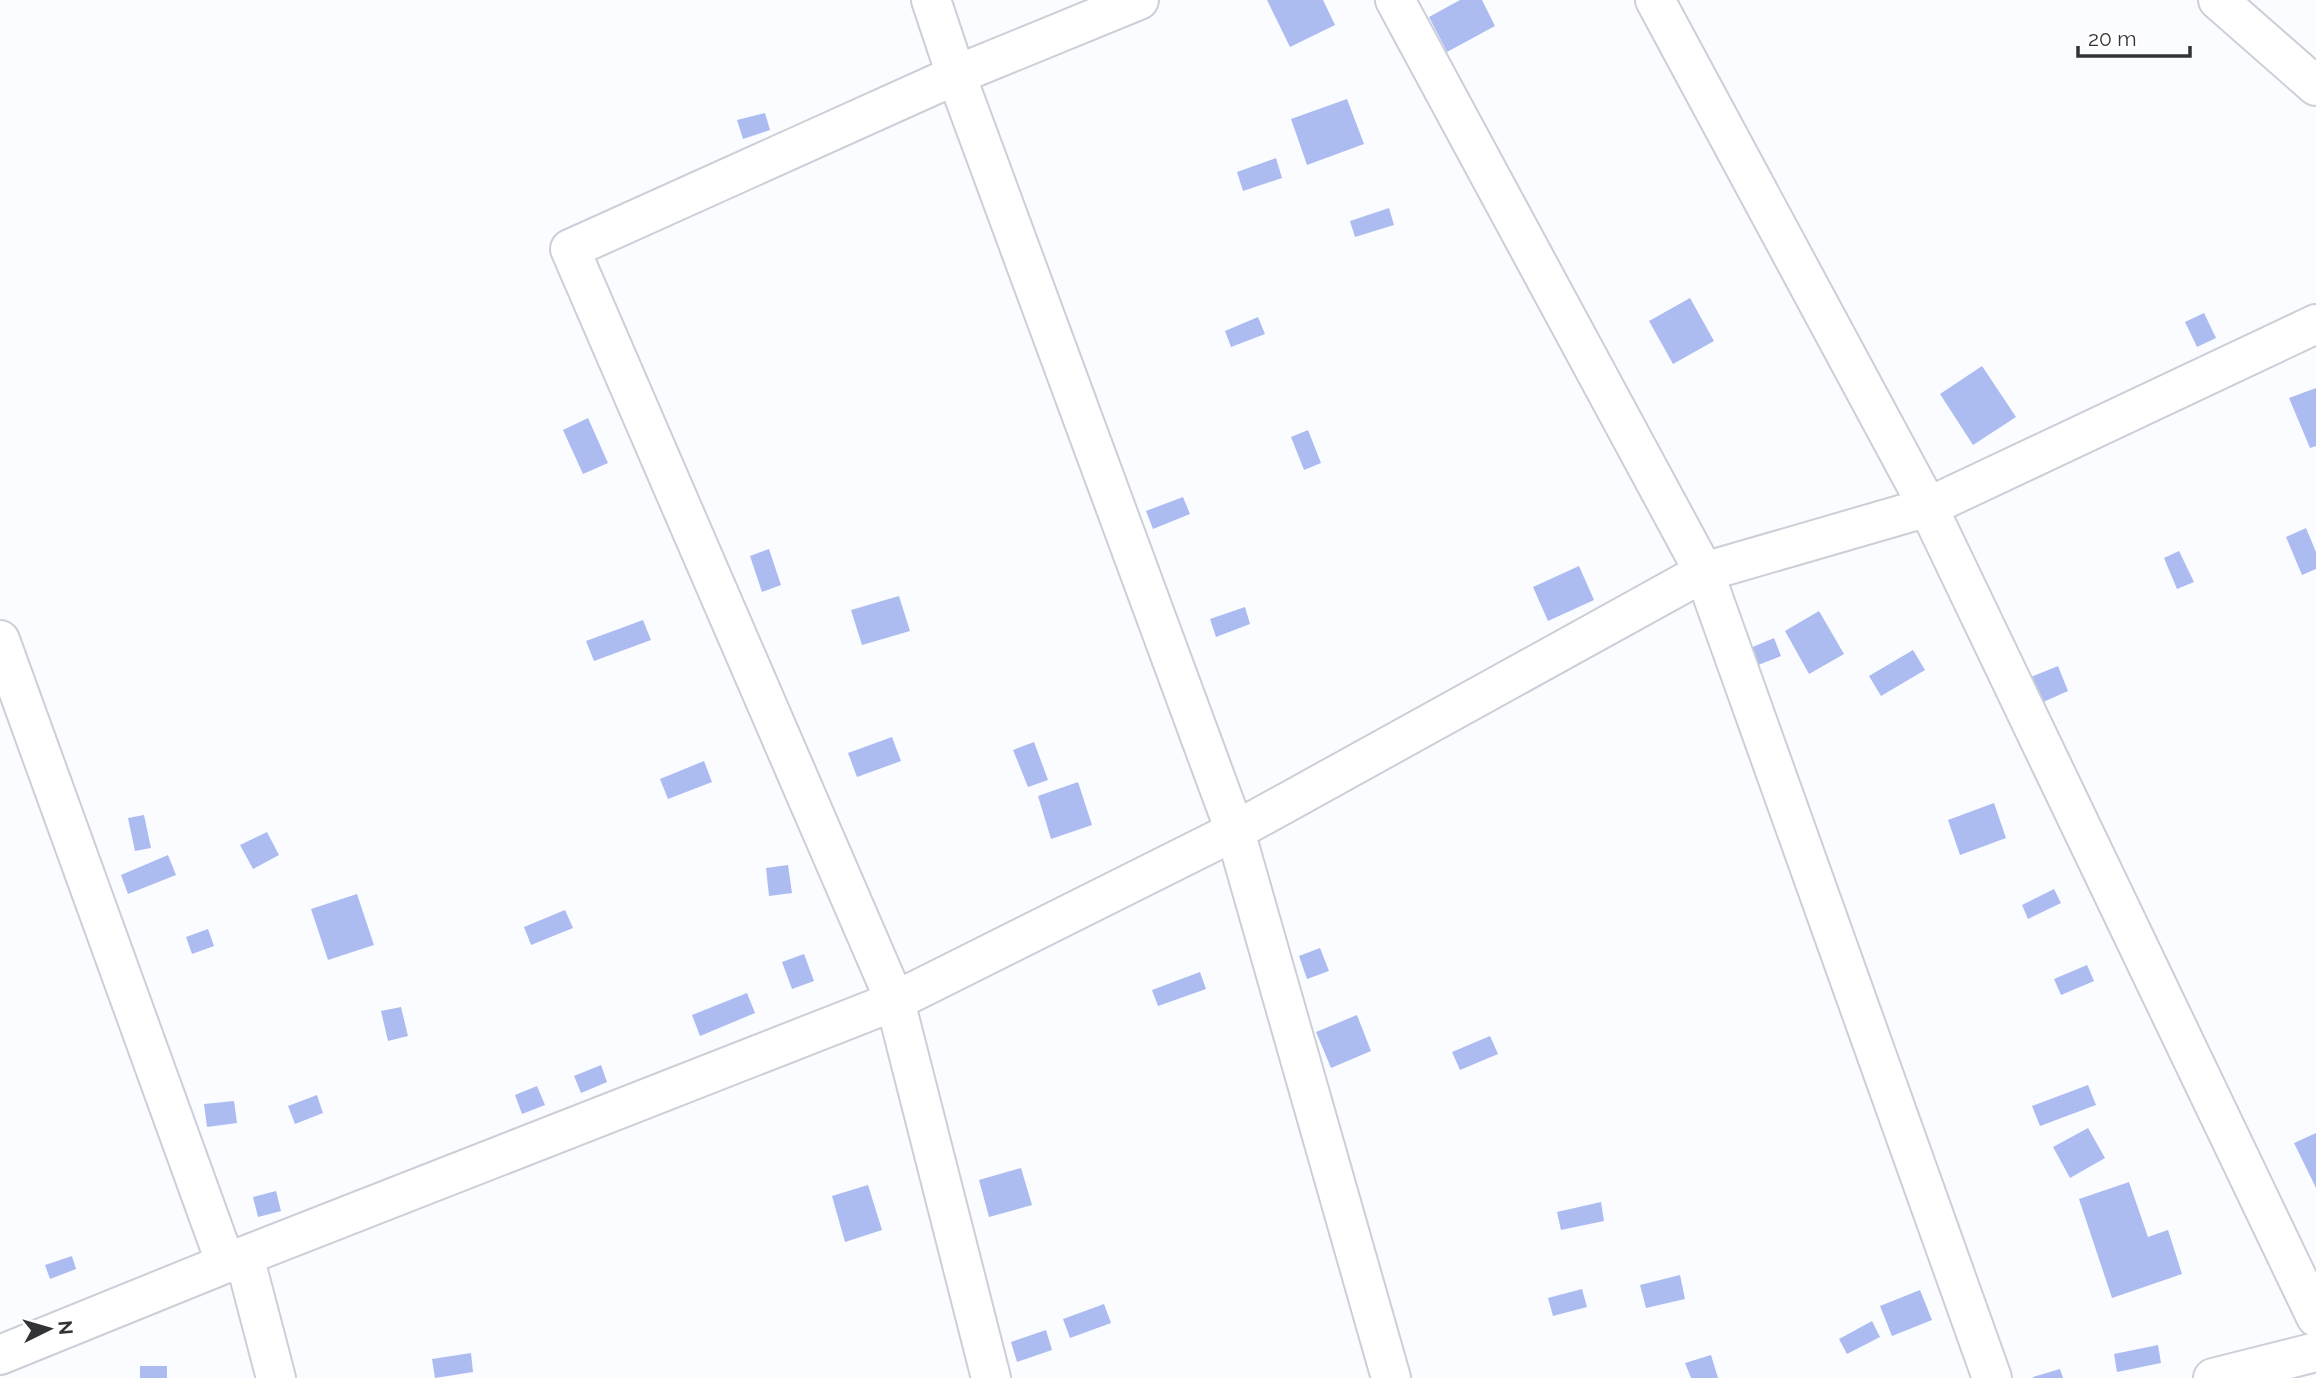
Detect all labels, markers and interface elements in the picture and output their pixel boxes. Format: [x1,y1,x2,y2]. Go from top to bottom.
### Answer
scale bar [2078,14,2190,58]
text: 20 m [2088,26,2136,51]
north arrow [14,1294,84,1364]
text: N [54,1319,78,1336]

